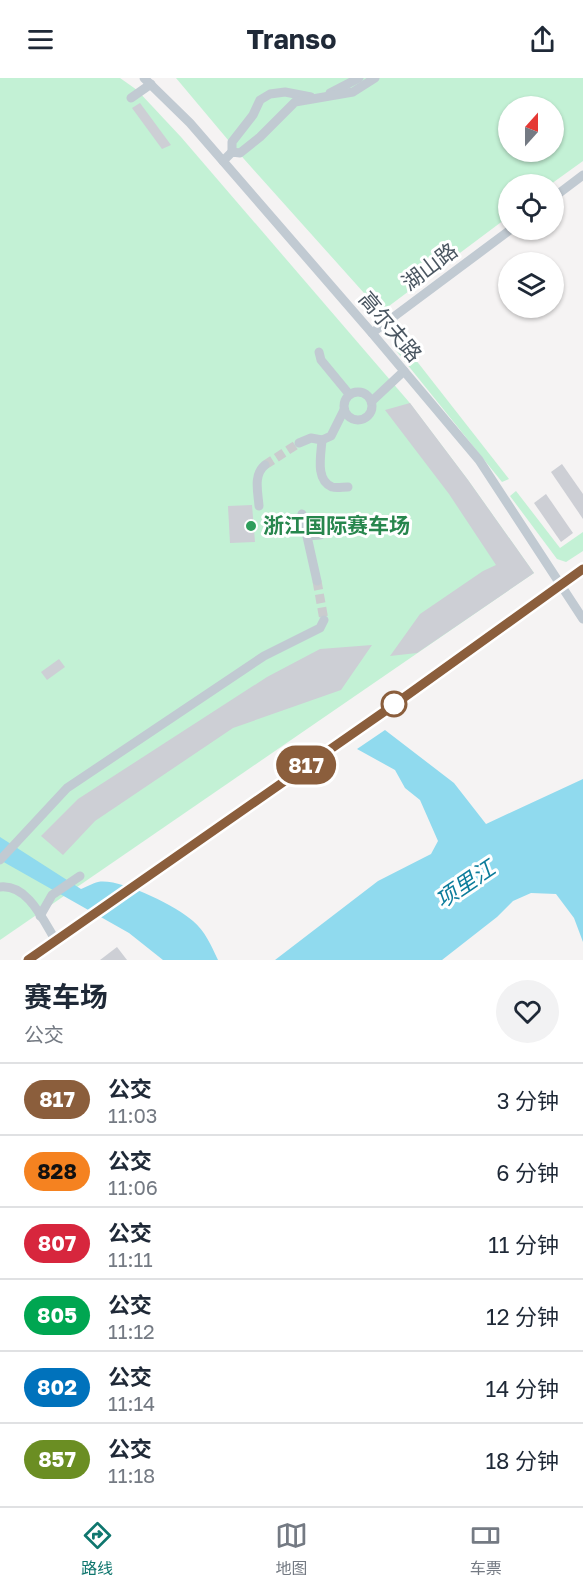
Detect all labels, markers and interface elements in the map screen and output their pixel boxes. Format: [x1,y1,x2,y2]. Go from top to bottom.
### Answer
icon: menu [24,23,57,56]
text: Transo [247,23,336,55]
icon: share [526,23,559,56]
north arrow [498,96,564,162]
map controls [498,96,564,318]
button: locate [498,174,564,240]
street label: 湖山路 [396,237,462,296]
button: layers [498,252,564,318]
street label: 高尔夫路 [354,286,428,367]
place label: 浙江国际赛车场 [263,512,410,538]
marker: 浙江国际赛车场 [244,519,258,533]
unlabelled marker [381,691,407,717]
line badge: 817 [272,746,340,784]
text: 817 [288,752,324,778]
water label: 项里江 [430,853,501,913]
text: 赛车场 [24,980,108,1013]
button: heart [496,980,559,1043]
text: 公交 [24,1022,64,1046]
text: 公交 [108,1075,152,1102]
text: 817 [39,1086,75,1112]
text: 3 分钟 [497,1087,559,1114]
text: 11:03 [108,1103,158,1127]
text: 公交 [108,1147,152,1174]
text: 828 [37,1158,77,1184]
text: 6 分钟 [496,1159,559,1186]
text: 11:06 [108,1175,158,1199]
text: 公交 [108,1219,152,1246]
text: 807 [38,1230,76,1256]
text: 11 分钟 [488,1231,559,1258]
text: 11:11 [108,1247,153,1271]
text: 公交 [108,1291,152,1318]
text: 805 [37,1302,77,1328]
text: 12 分钟 [486,1303,559,1330]
text: 11:12 [108,1319,155,1343]
text: 公交 [108,1363,152,1390]
text: 802 [37,1374,77,1400]
text: 14 分钟 [485,1375,559,1402]
text: 11:14 [108,1391,155,1415]
text: 公交 [108,1435,152,1462]
text: 857 [38,1446,76,1472]
text: 18 分钟 [485,1447,559,1474]
text: 11:18 [108,1463,155,1487]
tab: 路线 [81,1519,114,1579]
tab: 地图 [275,1519,308,1579]
tab: 车票 [469,1519,502,1579]

